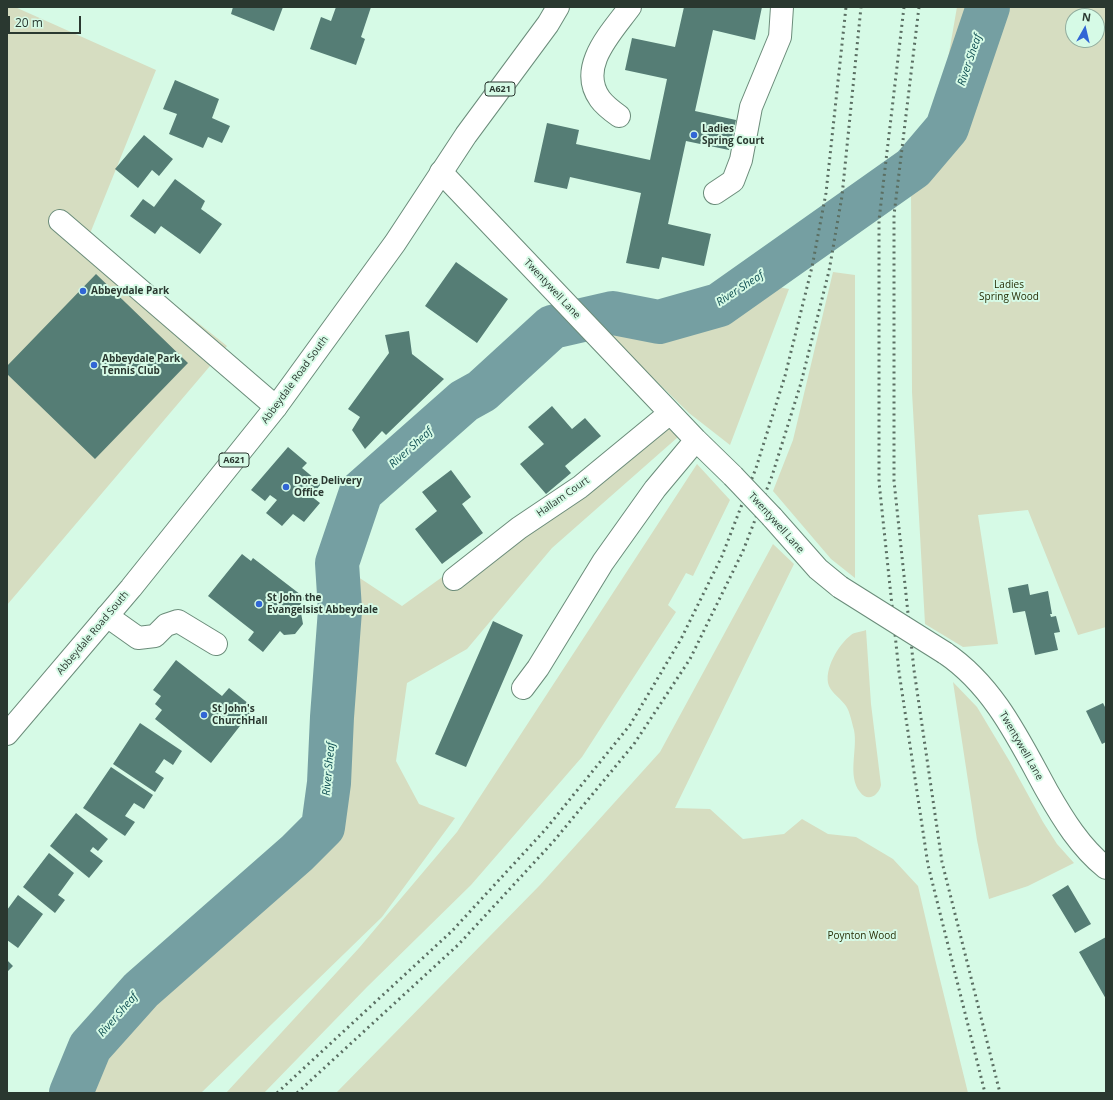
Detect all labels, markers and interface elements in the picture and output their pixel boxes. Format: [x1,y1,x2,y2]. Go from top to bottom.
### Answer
scale bar [10,8,83,34]
north arrow [1065,8,1105,48]
text: N [1081,9,1092,25]
text: 20 m [15,14,43,31]
water label: River Sheaf [955,32,985,88]
road number: A621 [485,82,515,96]
place label: Ladies Spring Court [702,123,764,146]
marker: Ladies Spring Court [689,130,699,140]
street label: Twentywell Lane [521,257,583,321]
water label: River Sheaf [714,269,766,309]
park label: Ladies Spring Wood [979,279,1039,302]
place label: Abbeydale Park [91,285,169,297]
marker: Abbeydale Park [78,286,88,296]
street label: Abbeydale Road South [259,334,331,426]
place label: Abbeydale Park Tennis Club [102,353,180,376]
marker: Abbeydale Park Tennis Club [89,360,99,370]
water label: River Sheaf [387,425,435,471]
road number: A621 [219,453,249,467]
street label: Hallam Court [534,474,592,520]
place label: Dore Delivery Office [294,475,362,498]
marker: Dore Delivery Office [281,482,291,492]
street label: Twentywell Lane [746,490,806,556]
street label: Abbeydale Road South [55,589,131,677]
place label: St John the Evangelsist Abbeydale [267,592,378,616]
marker: St John the Evangelsist Abbeydale [254,599,264,609]
place label: St John's ChurchHall [212,703,268,726]
marker: St John's ChurchHall [199,710,209,720]
street label: Twentywell Lane [997,710,1045,782]
water label: River Sheaf [320,742,338,796]
park label: Poynton Wood [828,930,896,942]
water label: River Sheaf [95,990,141,1040]

